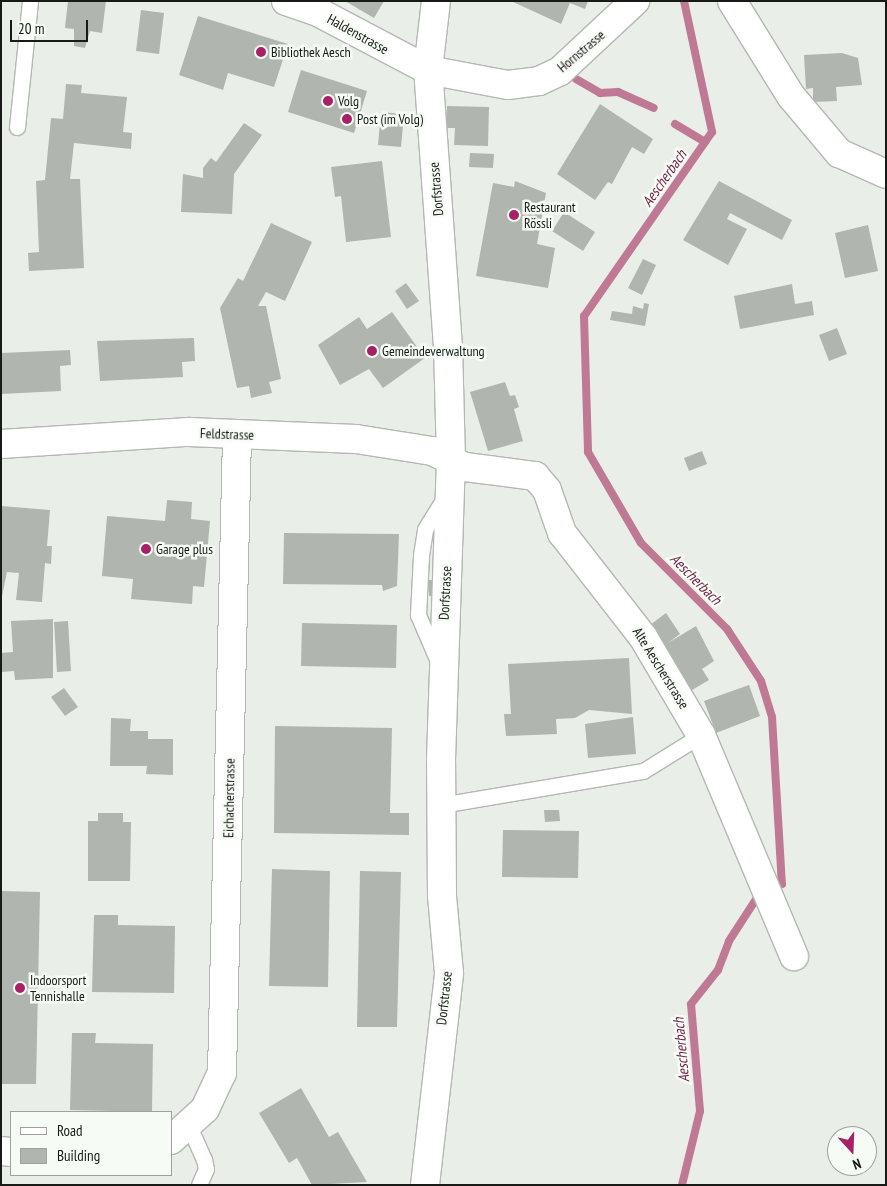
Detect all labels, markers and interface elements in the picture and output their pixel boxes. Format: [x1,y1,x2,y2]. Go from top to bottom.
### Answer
scale bar [12,10,90,42]
street label: Haldenstrasse [324,10,392,58]
text: 20 m [18,19,44,38]
street label: Hornstrasse [554,26,608,76]
place label: Bibliothek Aesch [271,44,351,60]
marker: Bibliothek Aesch [255,46,267,58]
place label: Volg [338,93,359,109]
marker: Volg [322,95,334,107]
place label: Post (im Volg) [357,111,423,127]
marker: Post (im Volg) [341,113,353,125]
water label: Aescherbach [638,146,690,210]
street label: Dorfstrasse [425,161,447,217]
place label: Restaurant Rössli [524,199,576,232]
marker: Restaurant Rössli [508,209,520,221]
place label: Gemeindeverwaltung [382,343,485,359]
marker: Gemeindeverwaltung [366,345,378,357]
street label: Feldstrasse [200,425,254,443]
place label: Garage plus [156,541,213,557]
marker: Garage plus [140,543,152,555]
water label: Aescherbach [667,550,725,608]
street label: Dorfstrasse [435,566,455,620]
street label: Alte Aescherstrasse [629,624,693,712]
street label: Eichacherstrasse [220,758,238,838]
street label: Dorfstrasse [433,970,455,1026]
place label: Indoorsport Tennishalle [30,972,86,1004]
marker: Indoorsport Tennishalle [14,982,26,994]
water label: Aescherbach [669,1017,693,1083]
legend [10,1111,172,1176]
text: Road [57,1121,83,1140]
north arrow [827,1126,877,1176]
text: Building [57,1146,100,1165]
text: N [850,1154,863,1174]

